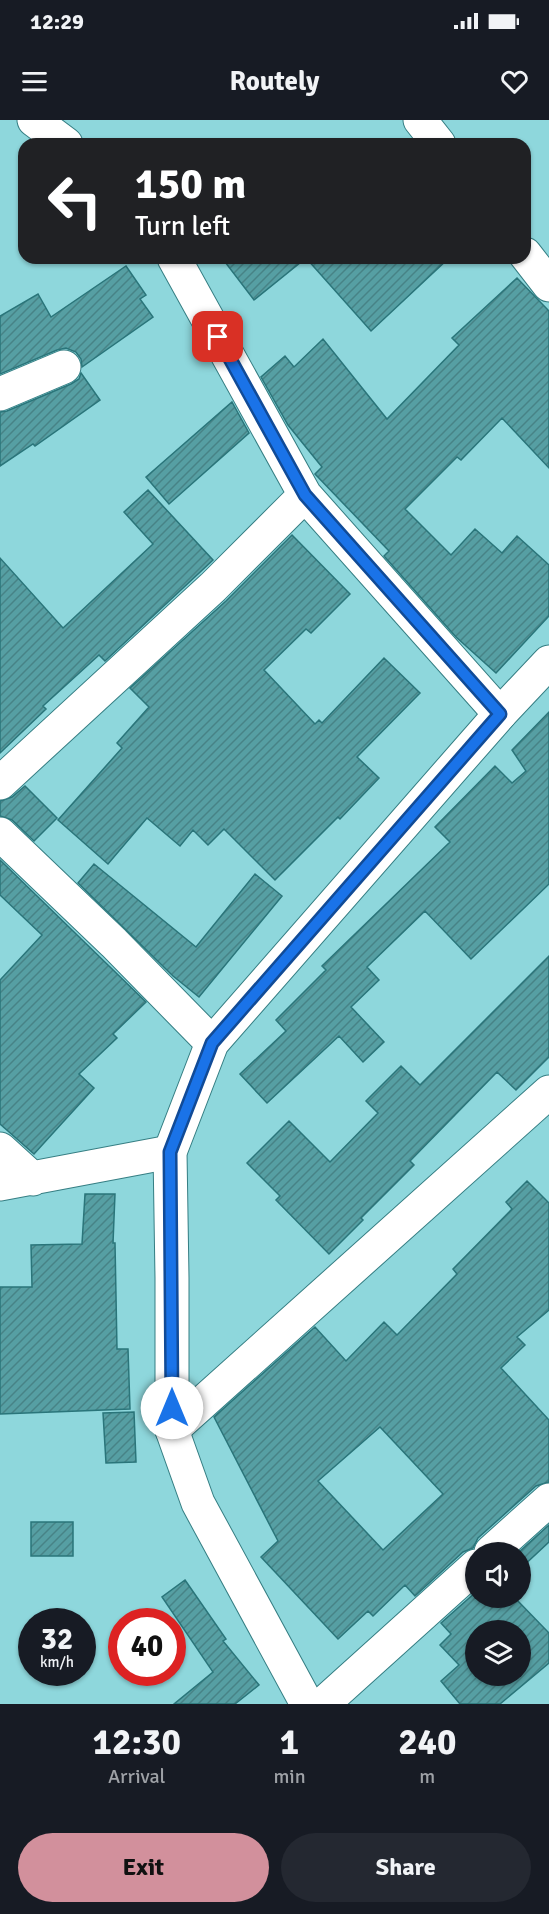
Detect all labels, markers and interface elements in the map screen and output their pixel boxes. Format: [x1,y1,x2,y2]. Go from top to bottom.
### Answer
text: 12:29 [30,8,84,35]
icon: menu [18,65,51,98]
text: Routely [230,65,319,98]
icon: heart [498,65,531,98]
text: 150 m [135,159,246,210]
icon: left [36,162,114,240]
text: Turn left [135,210,230,243]
pin [192,311,243,362]
icon: arrive [201,320,234,353]
position arrow [140,1376,204,1440]
map controls [465,1542,531,1686]
button: sound [465,1542,531,1608]
speed limit sign: 40 [108,1608,186,1686]
button: layers [465,1620,531,1686]
text: 32 [41,1621,73,1658]
text: km/h [40,1653,74,1671]
text: 12:30 [93,1720,181,1765]
text: 1 [280,1720,299,1765]
text: 240 [398,1720,456,1765]
text: Arrival [108,1764,165,1789]
text: min [273,1764,306,1789]
text: m [419,1764,435,1789]
button: Exit [18,1833,269,1902]
button: Share [281,1833,531,1902]

